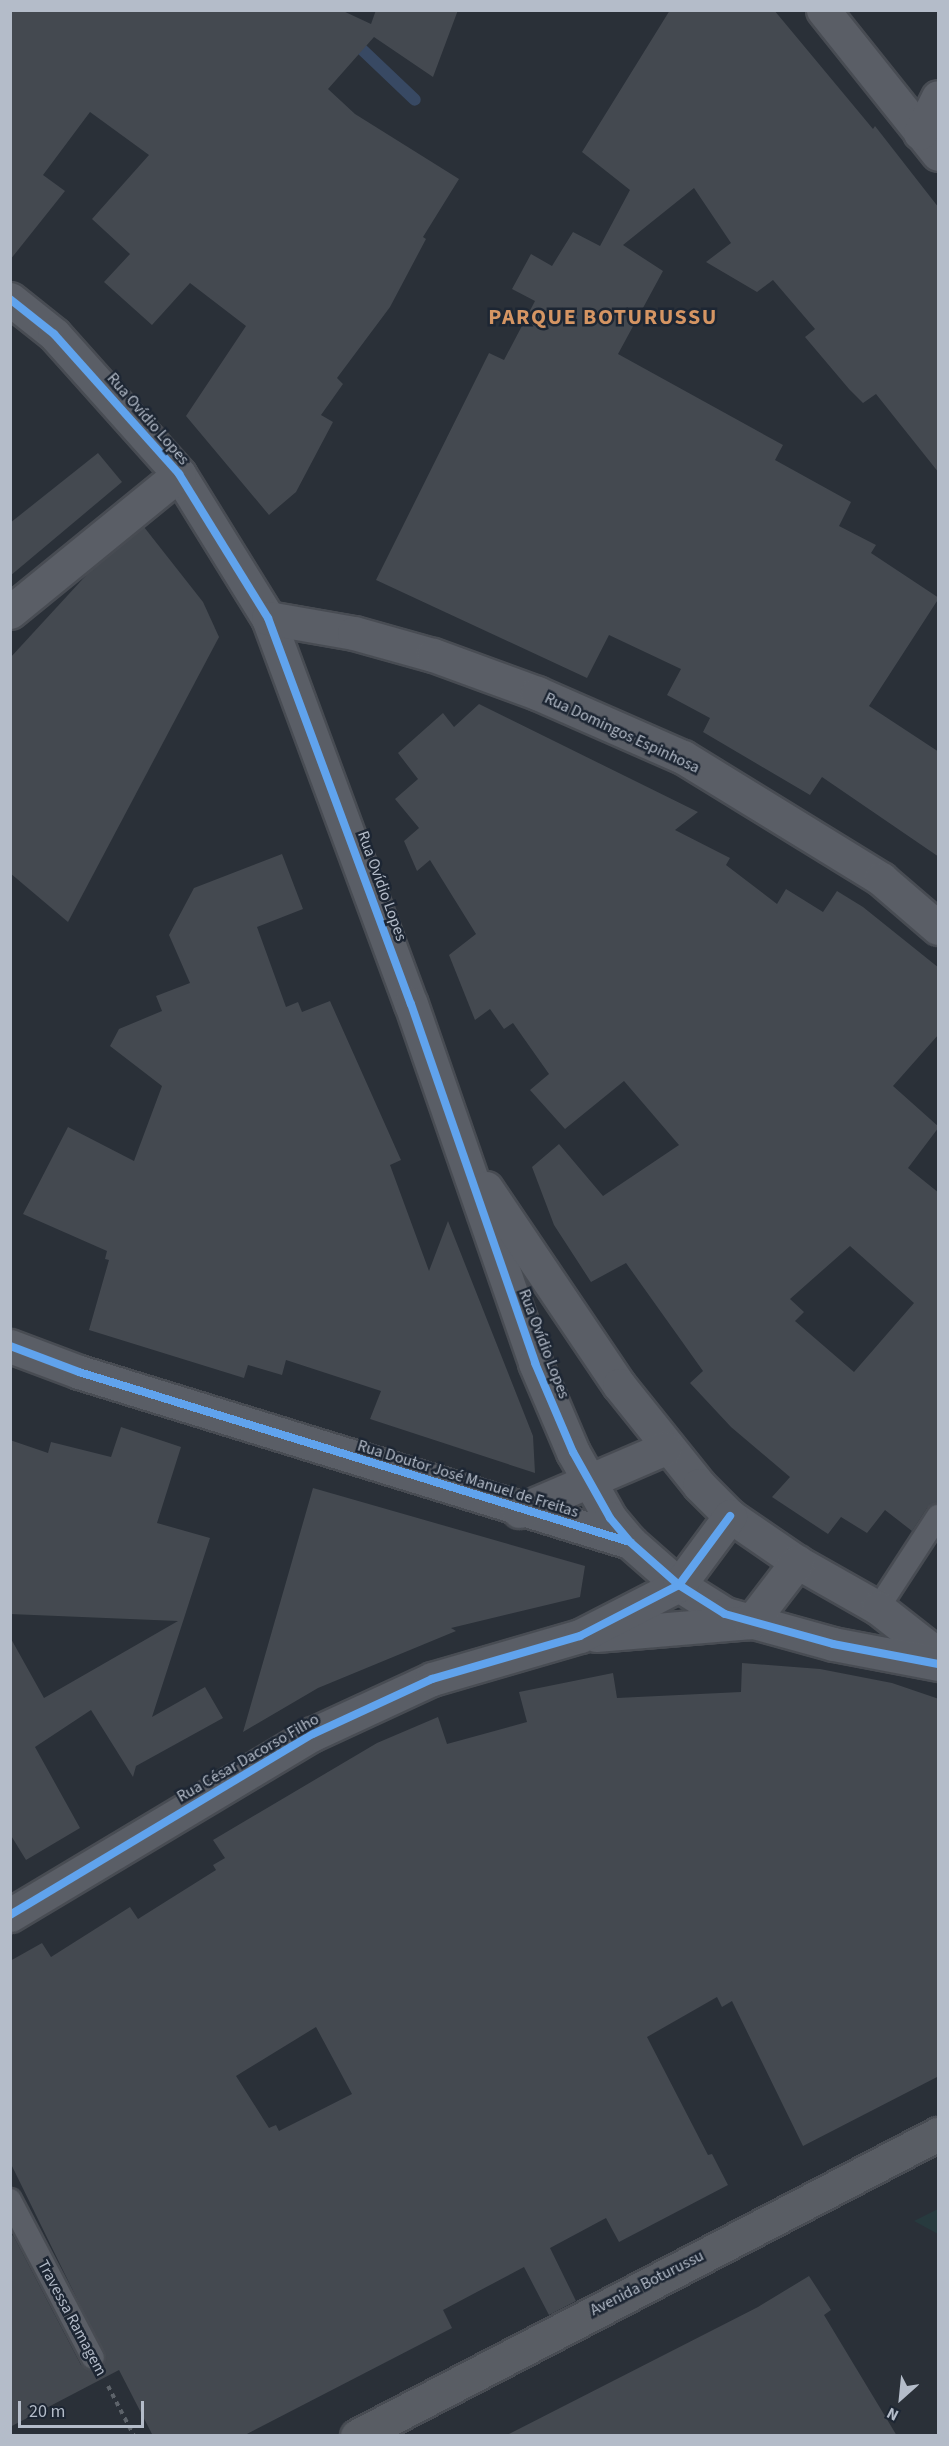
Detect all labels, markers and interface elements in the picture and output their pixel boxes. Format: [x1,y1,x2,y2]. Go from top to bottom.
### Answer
district label: PARQUE BOTURUSSU [488,305,718,331]
street label: Rua Ovídio Lopes [103,369,193,469]
street label: Rua Domingos Espinhosa [541,689,703,777]
street label: Rua Ovídio Lopes [353,828,411,944]
street label: Rua Ovídio Lopes [514,1287,574,1401]
street label: Rua Doutor José Manuel de Freitas [355,1436,581,1522]
street label: Rua César Dacorso Filho [174,1710,322,1806]
street label: Avenida Boturussu [587,2246,707,2320]
street label: Travessa Ramagem [33,2257,111,2379]
north arrow [871,2368,931,2428]
scale bar [21,2389,147,2427]
text: 20 m [29,2399,65,2424]
text: N [883,2402,903,2426]

